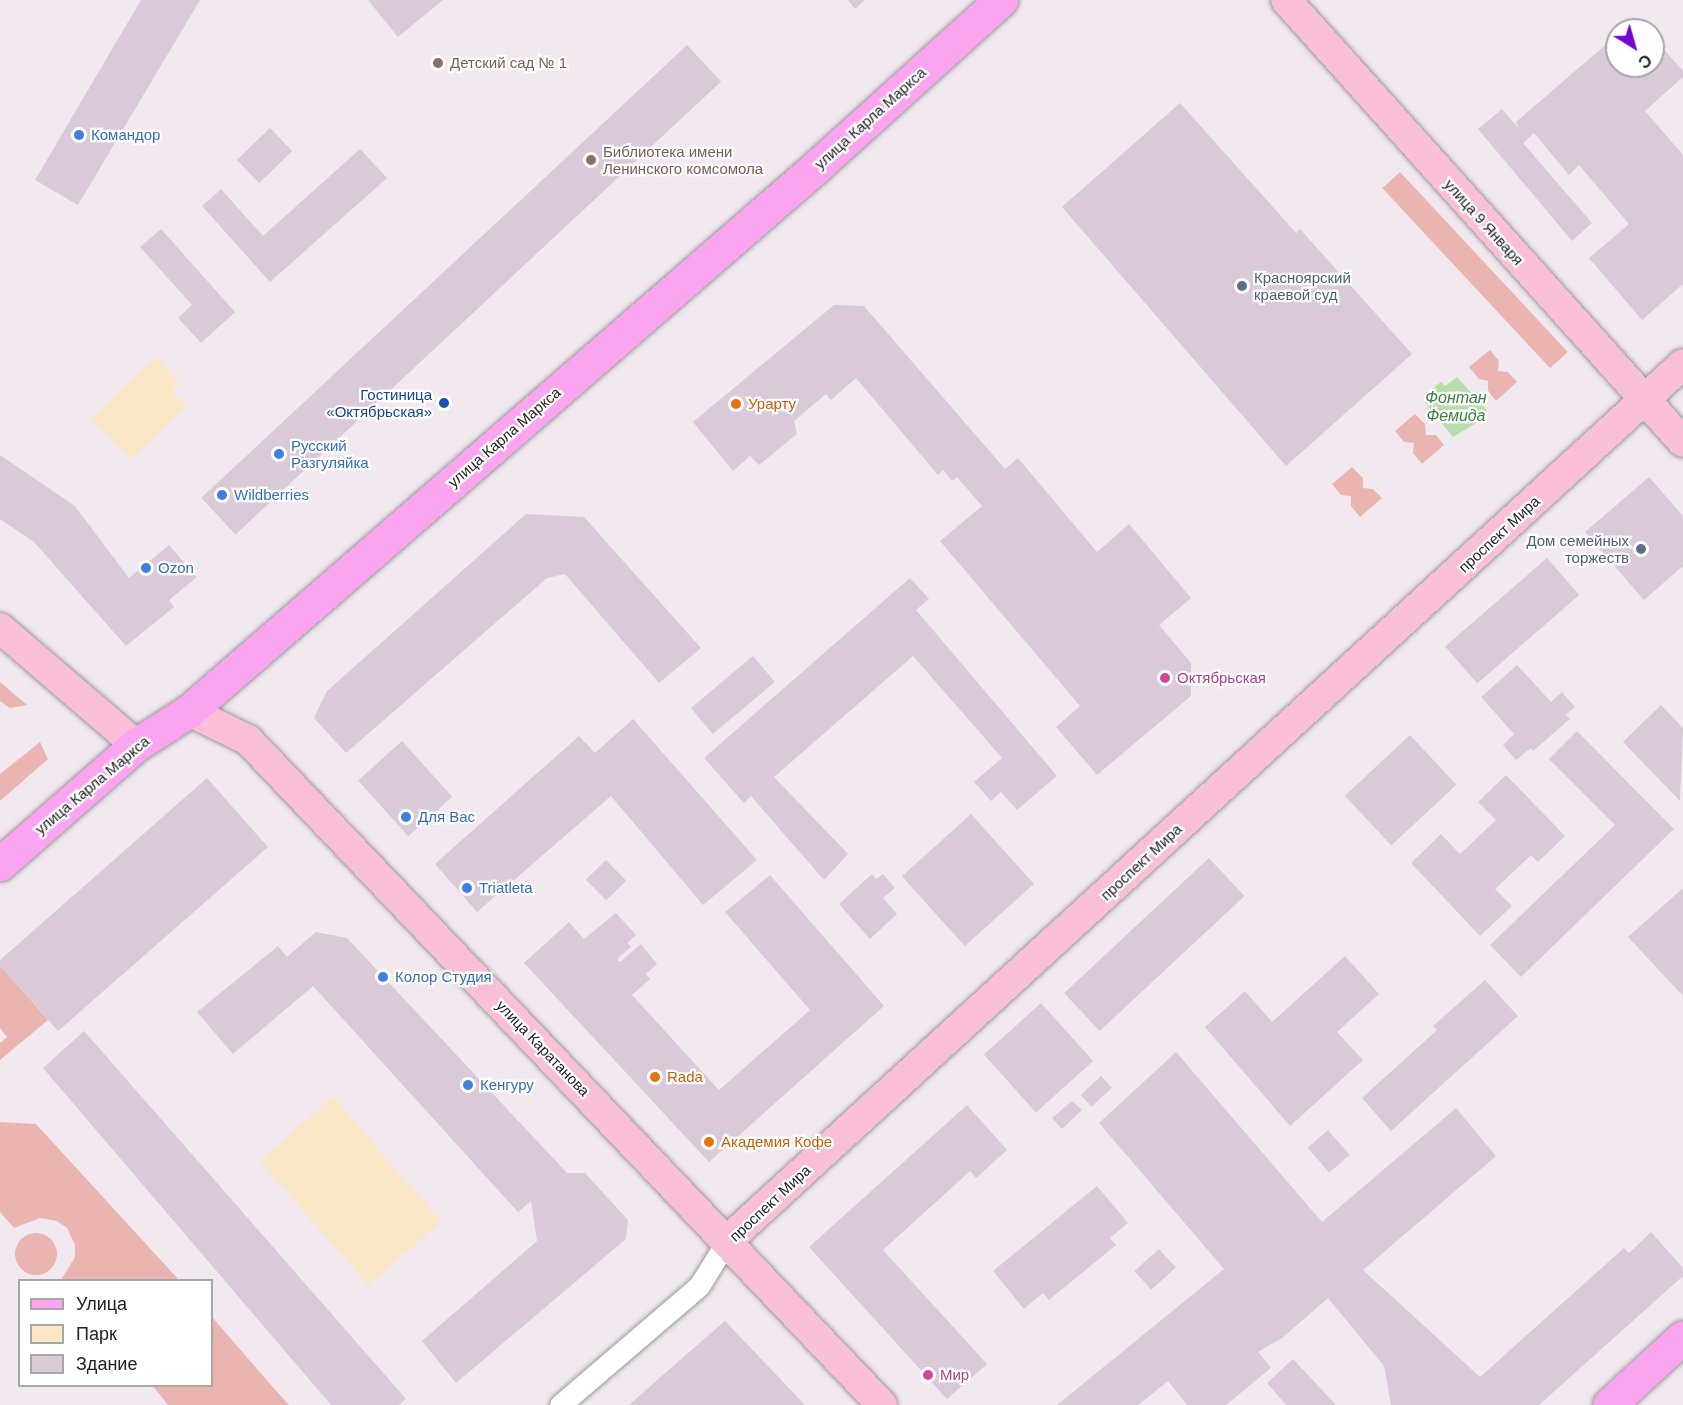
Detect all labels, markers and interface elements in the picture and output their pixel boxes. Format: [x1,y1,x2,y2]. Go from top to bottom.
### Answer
north arrow [1605,18,1665,78]
text: С [1635,51,1655,71]
place label: Детский сад № 1 [450,54,567,72]
marker: Детский сад № 1 [431,56,445,70]
street label: улица Карла Маркса [811,63,929,173]
place label: Командор [91,126,160,144]
marker: Командор [72,128,86,142]
place label: Библиотека имени Ленинского комсомола [603,142,763,177]
marker: Библиотека имени Ленинского комсомола [584,153,598,167]
street label: улица 9 Января [1441,175,1527,269]
place label: Красноярский краевой суд [1254,268,1351,303]
marker: Красноярский краевой суд [1235,279,1249,293]
street label: улица Карла Маркса [444,383,564,491]
place label: Гостиница «Октябрьская» [326,385,432,420]
water label: Фонтан Фемида [1425,388,1487,426]
place label: Урарту [748,395,796,413]
marker: Гостиница «Октябрьская» [437,396,451,410]
marker: Урарту [729,397,743,411]
place label: Русский Разгуляйка [291,436,369,471]
marker: Русский Разгуляйка [272,447,286,461]
place label: Wildberries [234,486,309,504]
marker: Wildberries [215,488,229,502]
street label: проспект Мира [1455,492,1543,576]
place label: Дом семейных торжеств [1526,531,1629,566]
marker: Дом семейных торжеств [1634,542,1648,556]
place label: Ozon [158,559,194,577]
marker: Ozon [139,561,153,575]
place label: Октябрьская [1177,669,1266,687]
marker: Октябрьская [1158,671,1172,685]
street label: улица Карла Маркса [31,732,153,838]
place label: Для Вас [418,808,475,826]
marker: Для Вас [399,810,413,824]
street label: проспект Мира [1097,820,1185,904]
place label: Triatleta [479,879,533,897]
marker: Triatleta [460,881,474,895]
place label: Колор Студия [395,968,492,986]
marker: Колор Студия [376,970,390,984]
street label: улица Каратанова [493,996,593,1100]
place label: Rada [667,1068,703,1086]
marker: Rada [648,1070,662,1084]
place label: Кенгуру [480,1076,534,1094]
marker: Кенгуру [461,1078,475,1092]
place label: Академия Кофе [721,1133,832,1151]
marker: Академия Кофе [702,1135,716,1149]
street label: проспект Мира [726,1161,814,1245]
legend [18,1279,213,1387]
text: Улица [76,1294,127,1314]
text: Парк [76,1324,117,1344]
text: Здание [76,1354,137,1374]
place label: Мир [940,1366,969,1384]
marker: Мир [921,1368,935,1382]

